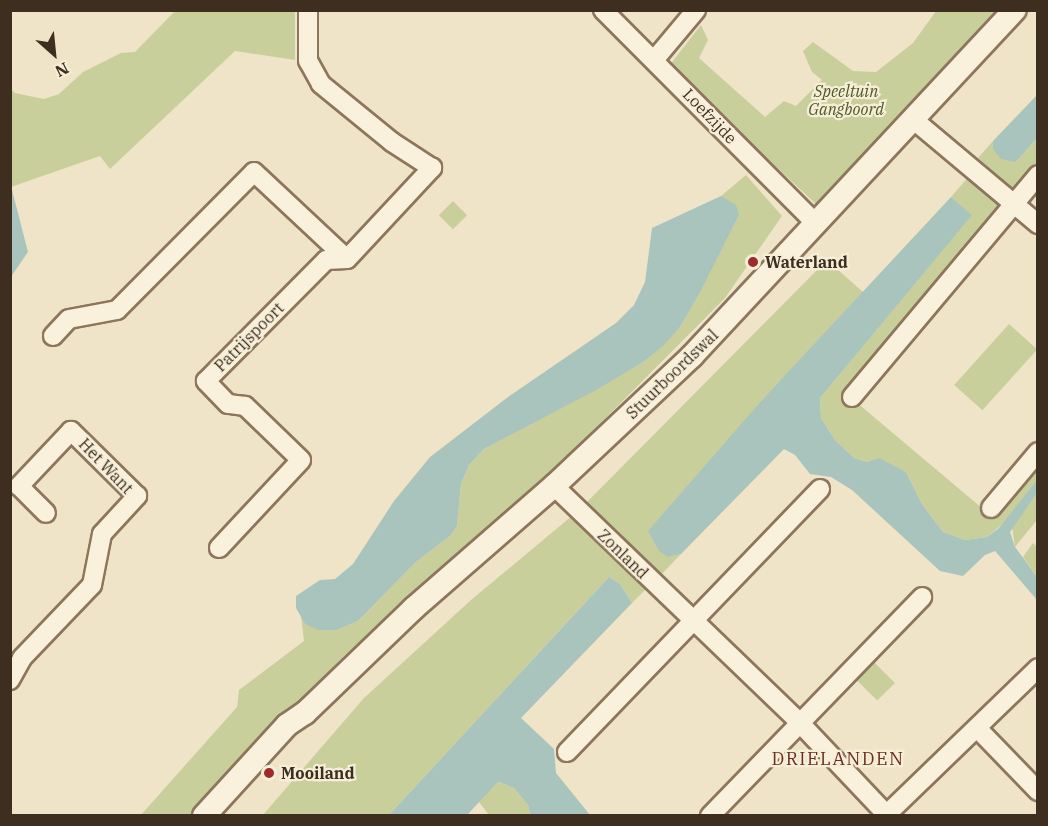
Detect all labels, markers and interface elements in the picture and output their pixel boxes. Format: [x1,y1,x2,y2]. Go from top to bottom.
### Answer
north arrow [24,24,84,84]
text: N [52,58,72,82]
park label: Speeltuin Gangboord [808,81,884,119]
street label: Loefzijde [679,84,741,148]
place label: Waterland [765,252,848,272]
marker: Waterland [746,255,760,269]
street label: Patrijspoort [210,298,288,376]
street label: Stuurboordswal [622,325,722,423]
street label: Het Want [75,434,137,498]
street label: Zonland [594,525,652,583]
district label: DRIELANDEN [771,748,905,770]
place label: Mooiland [281,763,355,783]
marker: Mooiland [262,766,276,780]

